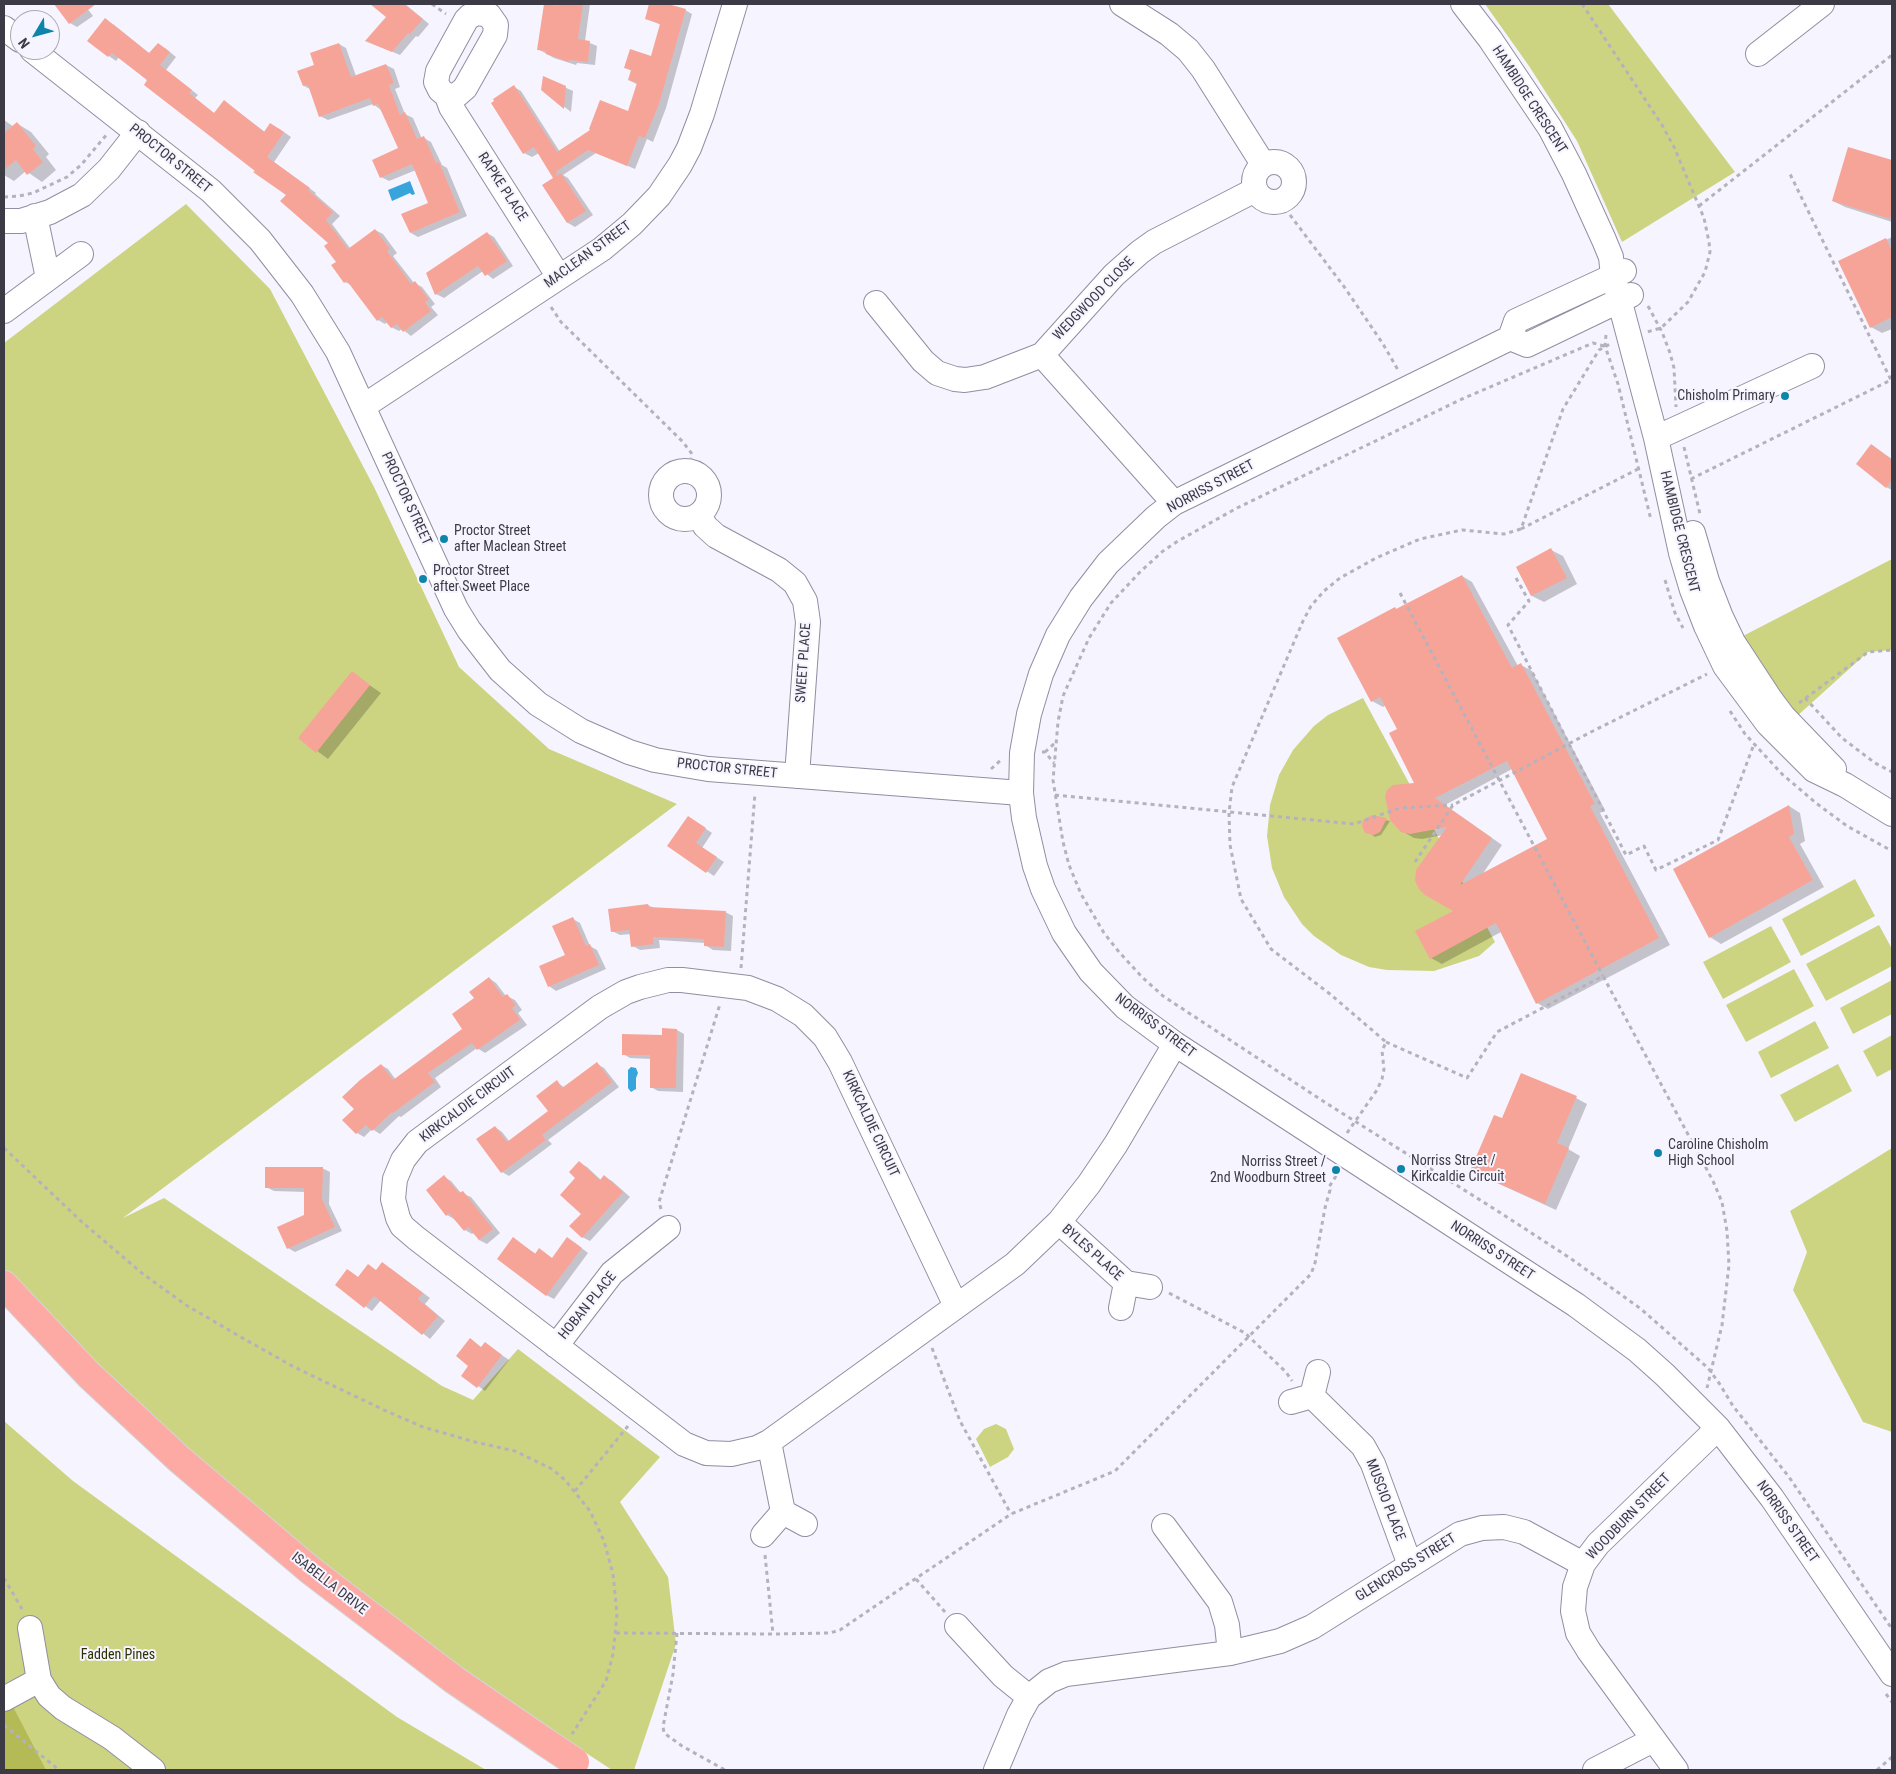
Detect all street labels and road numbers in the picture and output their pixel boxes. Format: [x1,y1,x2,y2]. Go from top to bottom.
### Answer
street label: HAMBIDGE CRESCENT [1488,43,1570,157]
street label: PROCTOR STREET [126,121,214,197]
street label: RAPKE PLACE [474,150,530,224]
street label: MACLEAN STREET [541,218,635,292]
street label: WEDGWOOD CLOSE [1050,254,1138,344]
street label: PROCTOR STREET [377,450,435,548]
street label: NORRISS STREET [1164,457,1258,517]
street label: HAMBIDGE CRESCENT [1656,469,1702,595]
street label: SWEET PLACE [793,623,815,703]
street label: PROCTOR STREET [676,755,778,783]
street label: NORRISS STREET [1111,990,1199,1062]
street label: KIRKCALDIE CIRCUIT [417,1064,519,1146]
street label: KIRKCALDIE CIRCUIT [838,1068,902,1180]
street label: NORRISS STREET [1447,1218,1537,1284]
street label: BYLES PLACE [1058,1221,1126,1285]
street label: HOBAN PLACE [556,1269,620,1343]
street label: MUSCIO PLACE [1362,1457,1408,1543]
street label: WOODBURN STREET [1583,1470,1675,1564]
street label: NORRISS STREET [1752,1478,1822,1566]
street label: GLENCROSS STREET [1353,1530,1459,1606]
street label: ISABELLA DRIVE [288,1549,370,1619]

